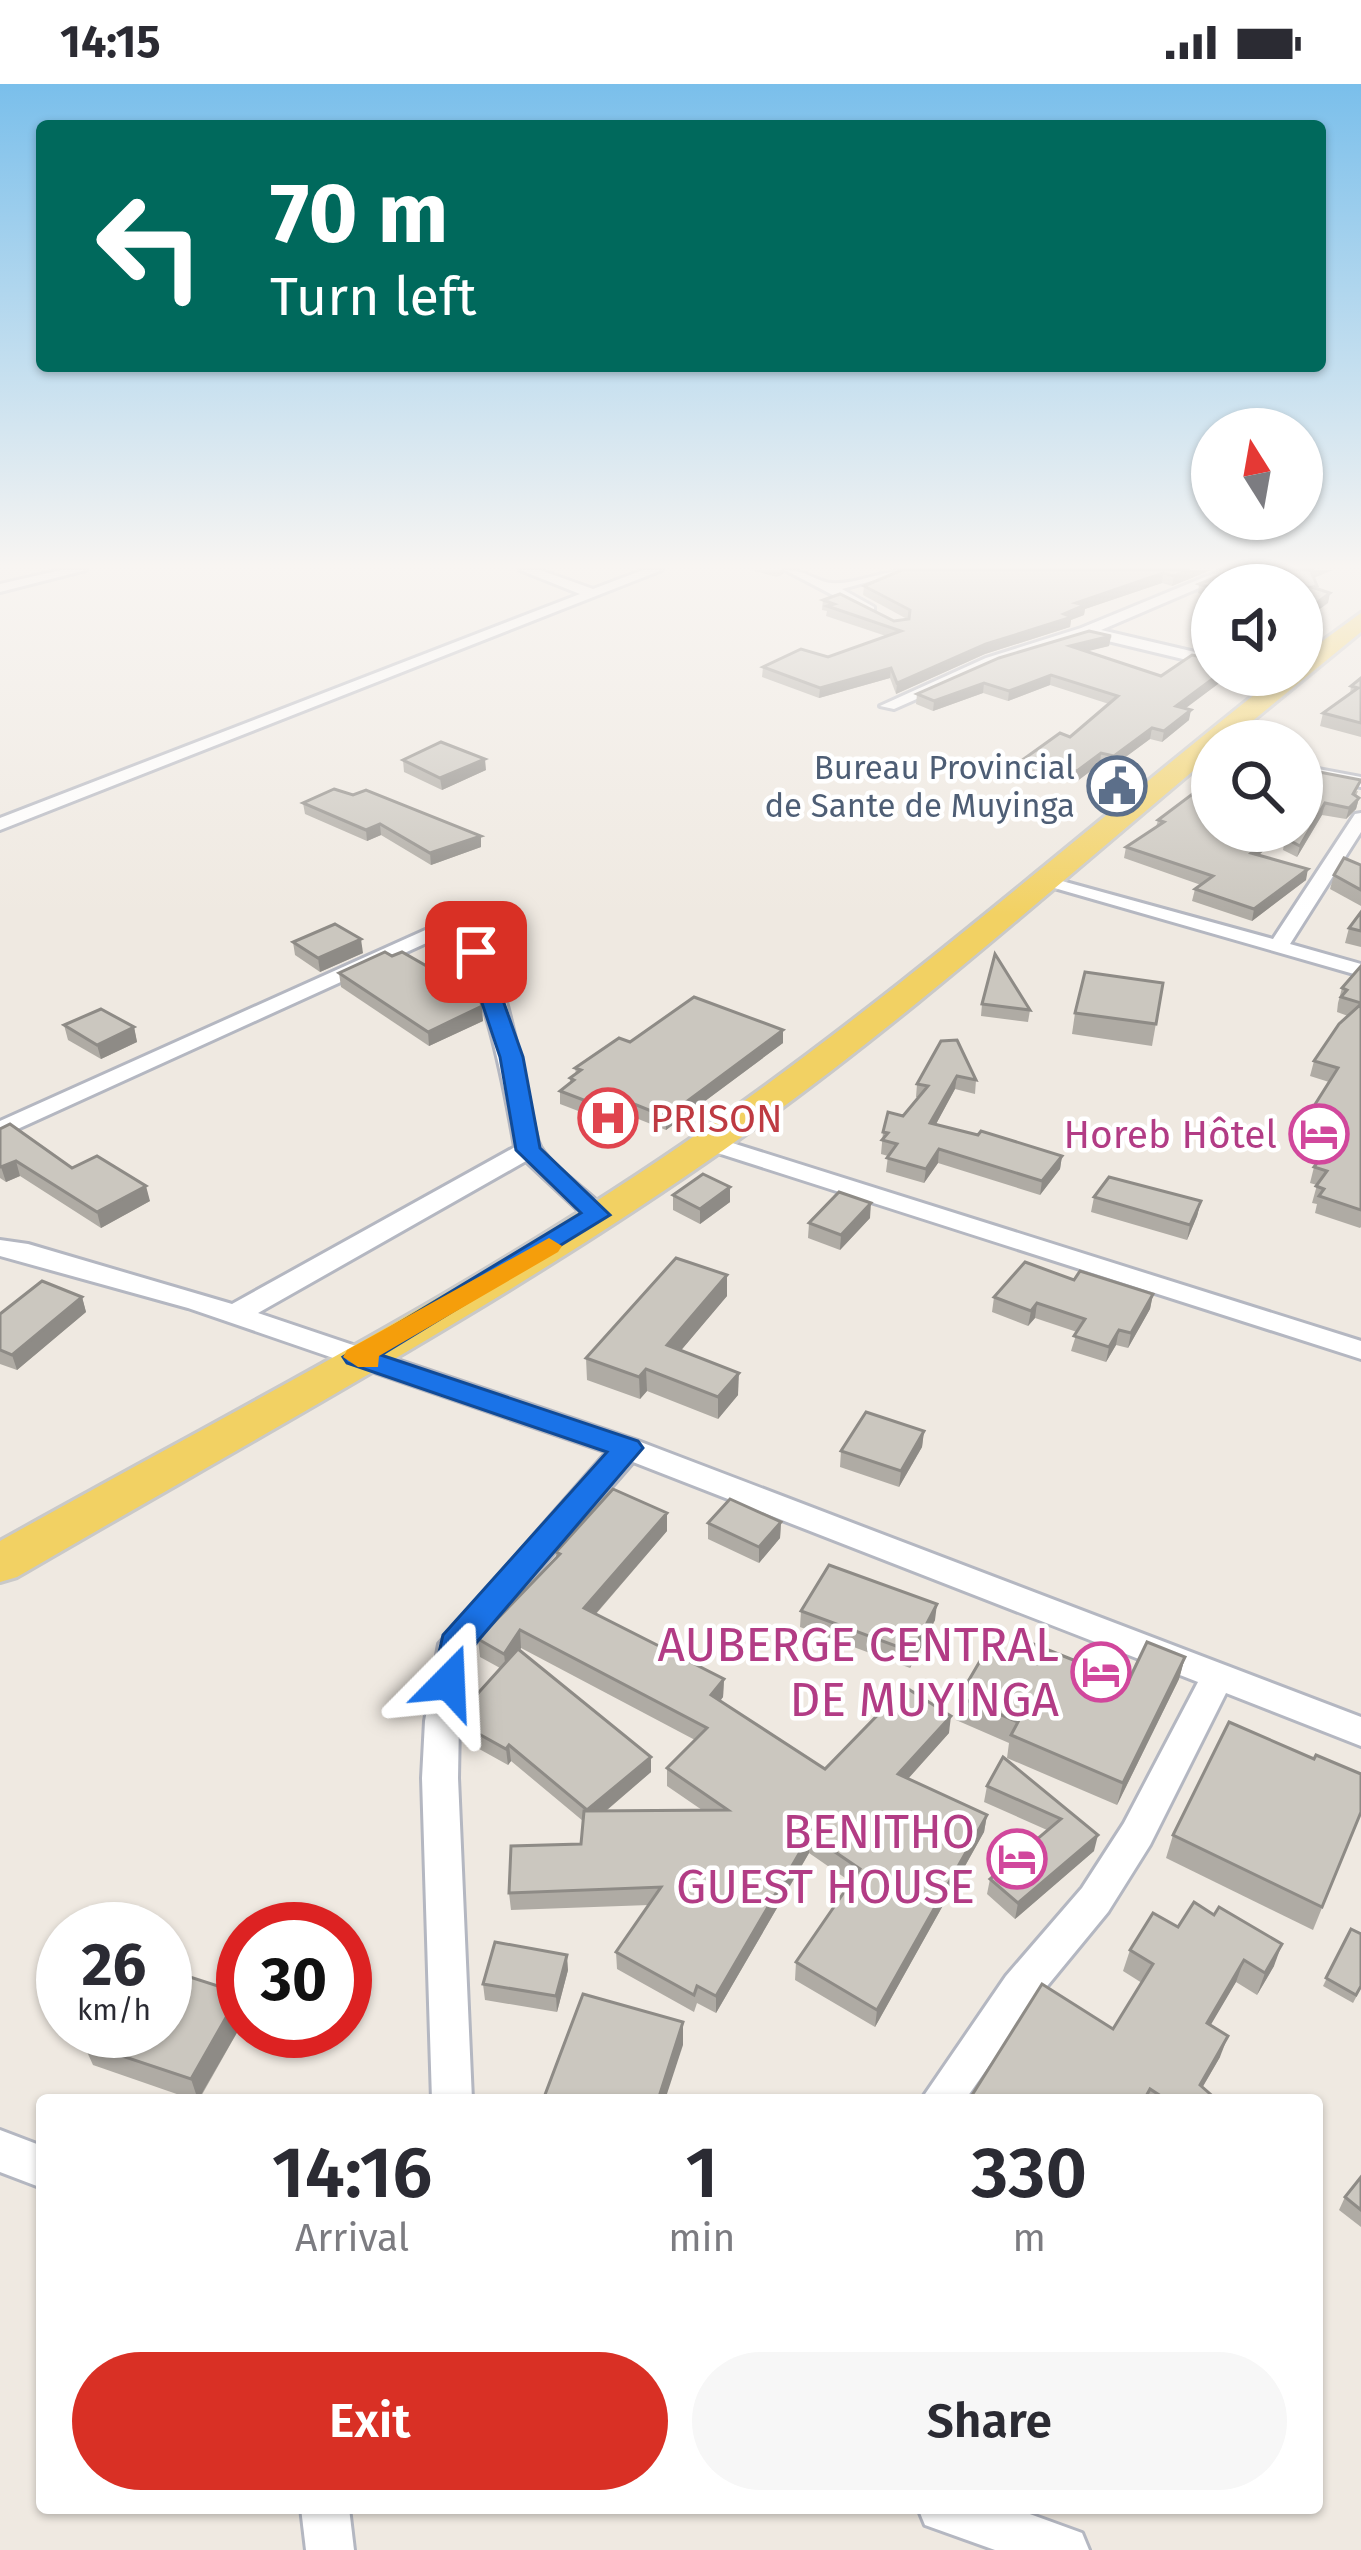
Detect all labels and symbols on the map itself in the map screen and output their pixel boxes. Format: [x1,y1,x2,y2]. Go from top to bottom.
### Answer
north arrow [1191,408,1323,540]
place label: Bureau Provincial de Sante de Muyinga [764,748,1075,826]
public building icon: Bureau Provincial de Sante de Muyinga [1086,755,1148,817]
pin [425,901,527,1003]
hospital icon: PRISON [577,1087,639,1149]
place label: PRISON [650,1096,783,1142]
hotel icon: Horeb Hôtel [1288,1103,1350,1165]
place label: Horeb Hôtel [1064,1112,1277,1158]
place label: AUBERGE CENTRAL DE MUYINGA [657,1616,1059,1729]
position arrow [386,1619,512,1745]
hotel icon: AUBERGE CENTRAL DE MUYINGA [1070,1641,1132,1703]
place label: BENITHO GUEST HOUSE [676,1803,975,1916]
hotel icon: BENITHO GUEST HOUSE [986,1828,1048,1890]
speed limit sign: 30 [216,1902,372,2058]

